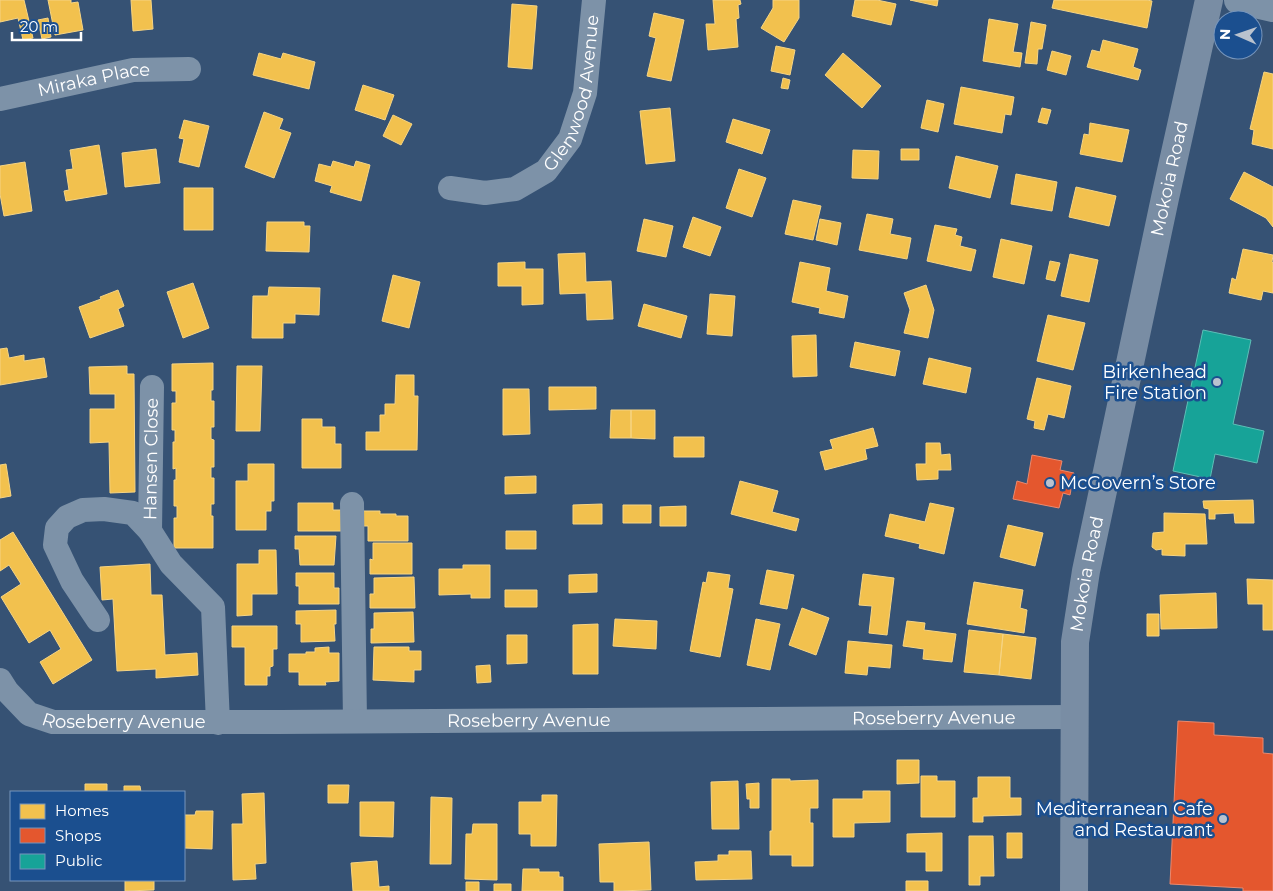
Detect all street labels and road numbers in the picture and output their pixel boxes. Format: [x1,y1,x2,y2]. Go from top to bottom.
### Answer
street label: Glenwood Avenue [539,14,604,176]
street label: Miraka Place [36,59,150,101]
street label: Mokoia Road [1146,119,1193,238]
street label: Hansen Close [139,397,163,520]
street label: Mokoia Road [1066,514,1108,634]
street label: Roseberry Avenue [852,706,1016,729]
street label: Roseberry Avenue [39,708,206,733]
street label: Roseberry Avenue [447,709,611,732]

